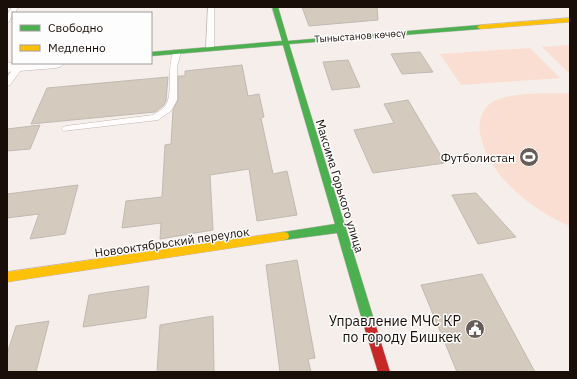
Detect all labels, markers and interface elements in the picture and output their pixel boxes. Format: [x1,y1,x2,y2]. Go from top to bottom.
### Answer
legend [12,12,152,64]
text: Свободно [48,20,104,35]
street label: Тыныстанов көчөсү [314,26,406,46]
text: Медленно [48,40,106,55]
street label: Максима Горького улица [313,117,368,255]
sports icon: Футболистан [518,146,540,168]
place label: Футболистан [441,150,515,165]
street label: Новооктябрьский переулок [94,224,251,260]
place label: Управление МЧС КР по городу Бишкек [329,312,461,346]
public building icon: Управление МЧС КР по городу Бишкек [464,318,486,340]

